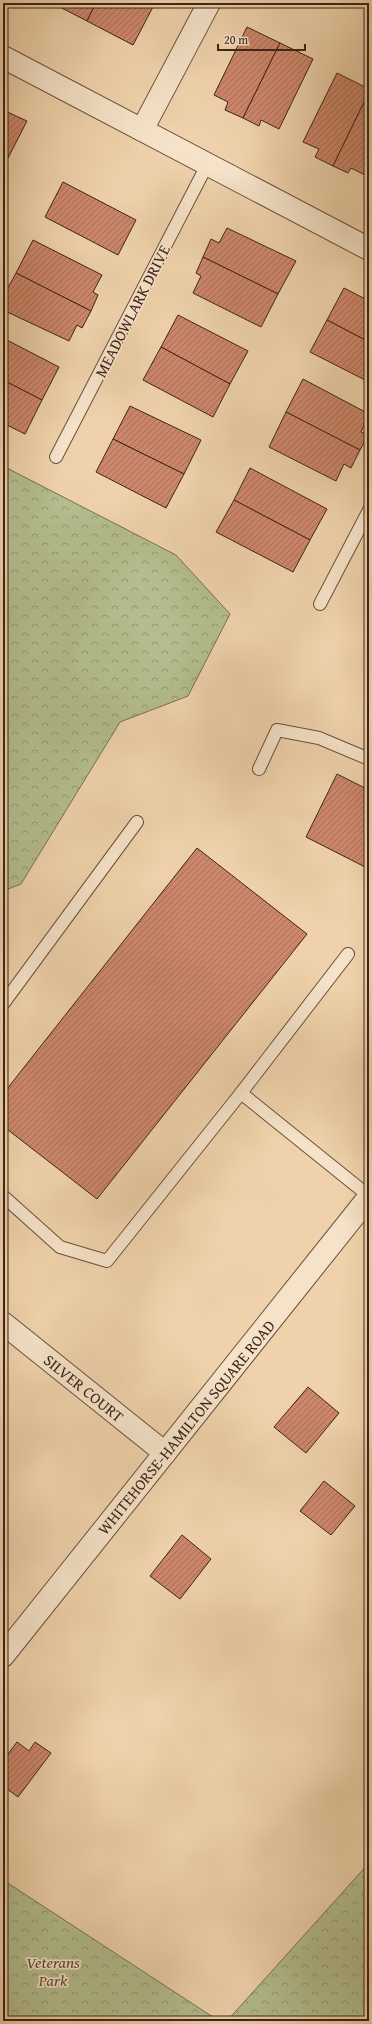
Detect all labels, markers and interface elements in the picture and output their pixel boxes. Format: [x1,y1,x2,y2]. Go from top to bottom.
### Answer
scale bar [218,26,305,52]
text: 20 m [224,31,248,48]
street label: MEADOWLARK DRIVE [88,240,176,382]
street label: WHITEHORSE-HAMILTON SQUARE ROAD [91,1314,281,1540]
street label: SILVER COURT [39,1348,129,1428]
park label: Veterans Park [26,1950,80,1992]

